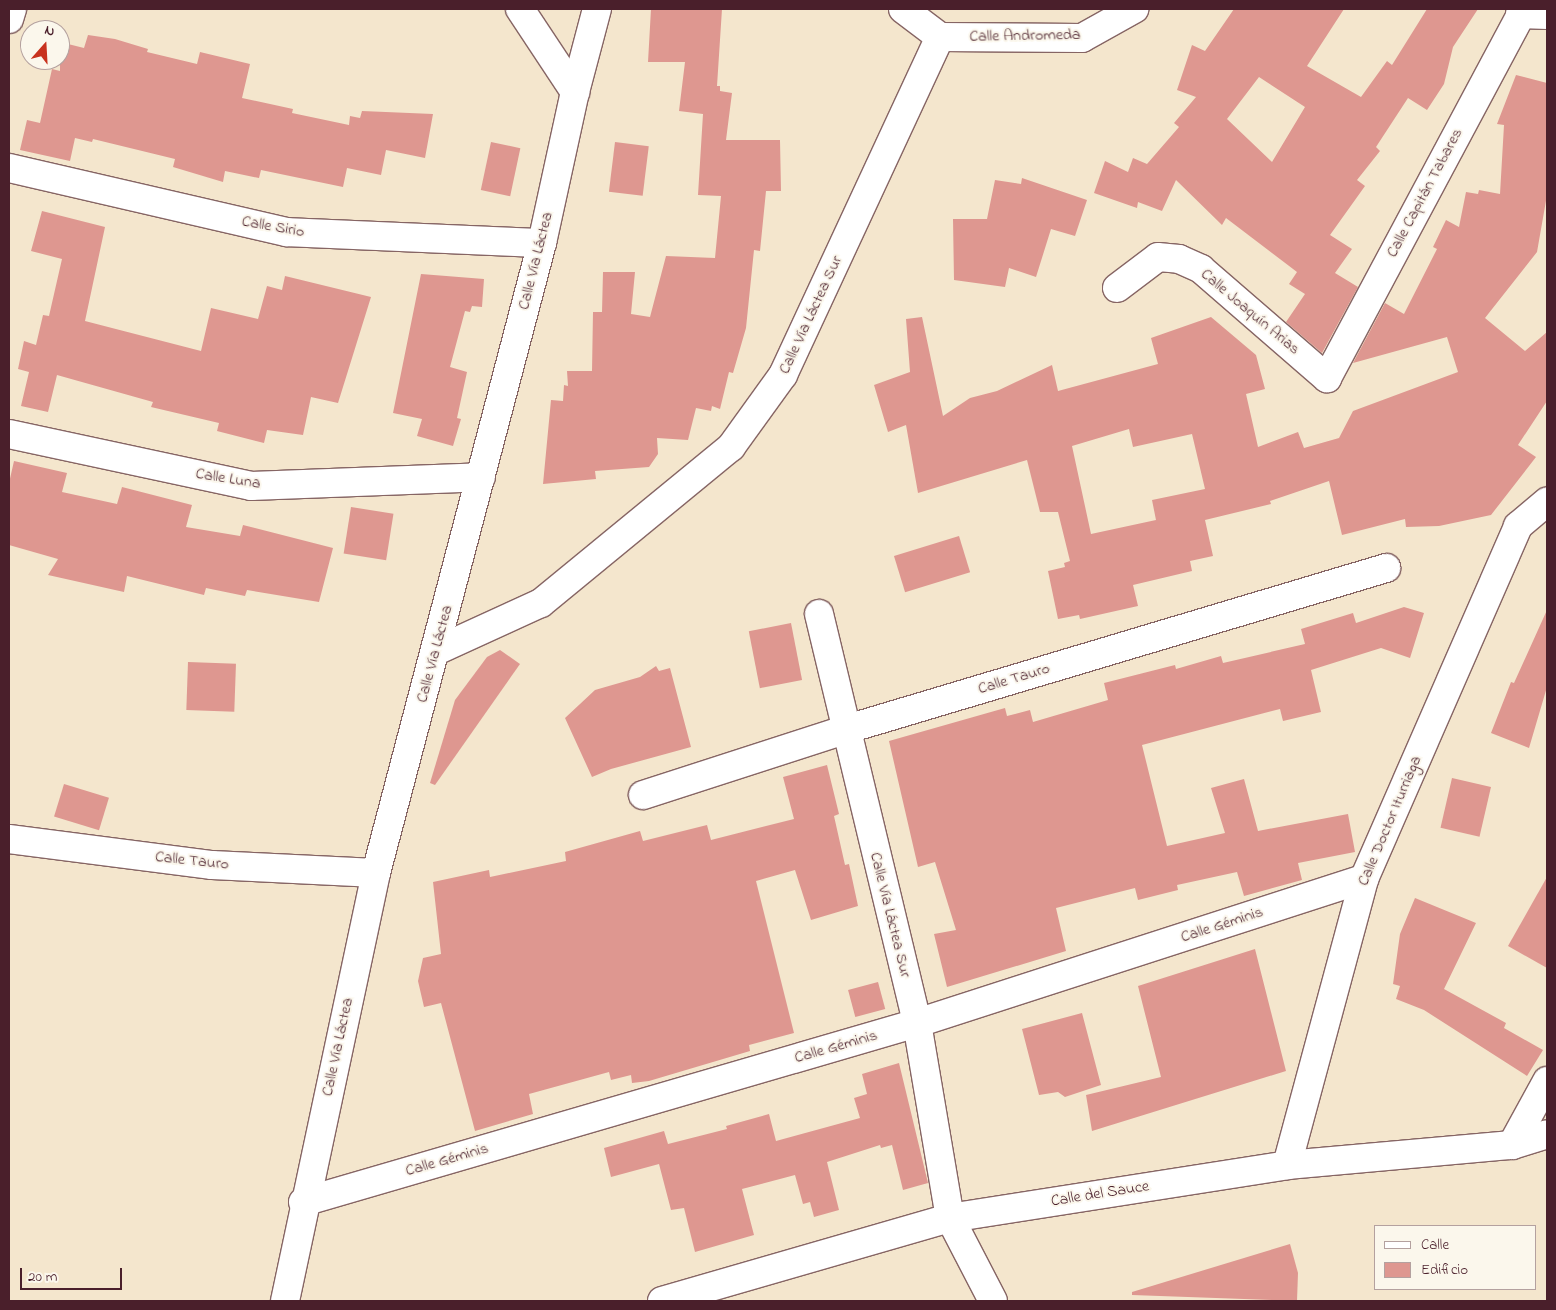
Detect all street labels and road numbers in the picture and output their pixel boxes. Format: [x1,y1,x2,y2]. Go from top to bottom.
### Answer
street label: Calle Andromeda [969,25,1081,47]
street label: Calle Capitán Tabares [1383,125,1467,261]
street label: Calle Vía Láctea [515,210,557,312]
street label: Calle Sirio [240,212,306,242]
street label: Calle Vía Láctea Sur [775,253,847,377]
street label: Calle Joaquín Arias [1196,265,1304,359]
street label: Calle Luna [194,464,262,494]
street label: Calle Vía Láctea [413,603,457,705]
street label: Calle Tauro [976,659,1052,699]
street label: Calle Doctor Iturriaga [1354,753,1426,889]
street label: Calle Tauro [154,848,230,874]
street label: Calle Vía Láctea Sur [865,850,915,980]
street label: Calle Géminis [1178,903,1266,947]
street label: Calle Vía Láctea [318,996,358,1098]
street label: Calle Géminis [792,1026,880,1068]
street label: Calle Géminis [403,1139,491,1181]
street label: Calle del Sauce [1050,1177,1150,1211]

